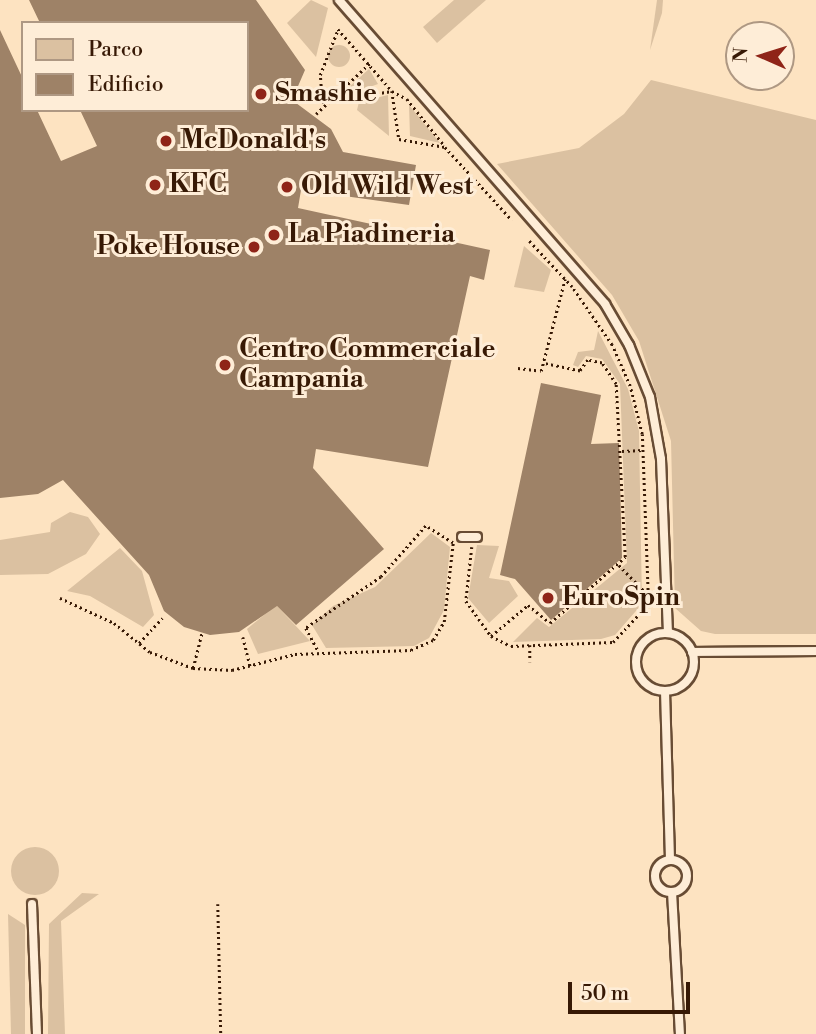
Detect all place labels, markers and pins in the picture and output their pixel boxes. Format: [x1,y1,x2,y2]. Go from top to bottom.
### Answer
place label: Smashie [275,78,377,110]
marker: Smashie [253,86,269,102]
place label: McDonald's [180,125,326,157]
marker: McDonald's [158,133,174,149]
place label: KFC [169,169,227,201]
place label: Old Wild West [301,171,473,203]
marker: KFC [147,177,163,193]
marker: Old Wild West [279,179,295,195]
place label: La Piadineria [288,219,455,251]
marker: La Piadineria [266,227,282,243]
place label: Poke House [96,231,240,263]
marker: Poke House [246,239,262,255]
place label: Centro Commerciale Campania [239,334,495,396]
marker: Centro Commerciale Campania [217,357,233,373]
place label: EuroSpin [562,582,680,614]
marker: EuroSpin [540,590,556,606]

